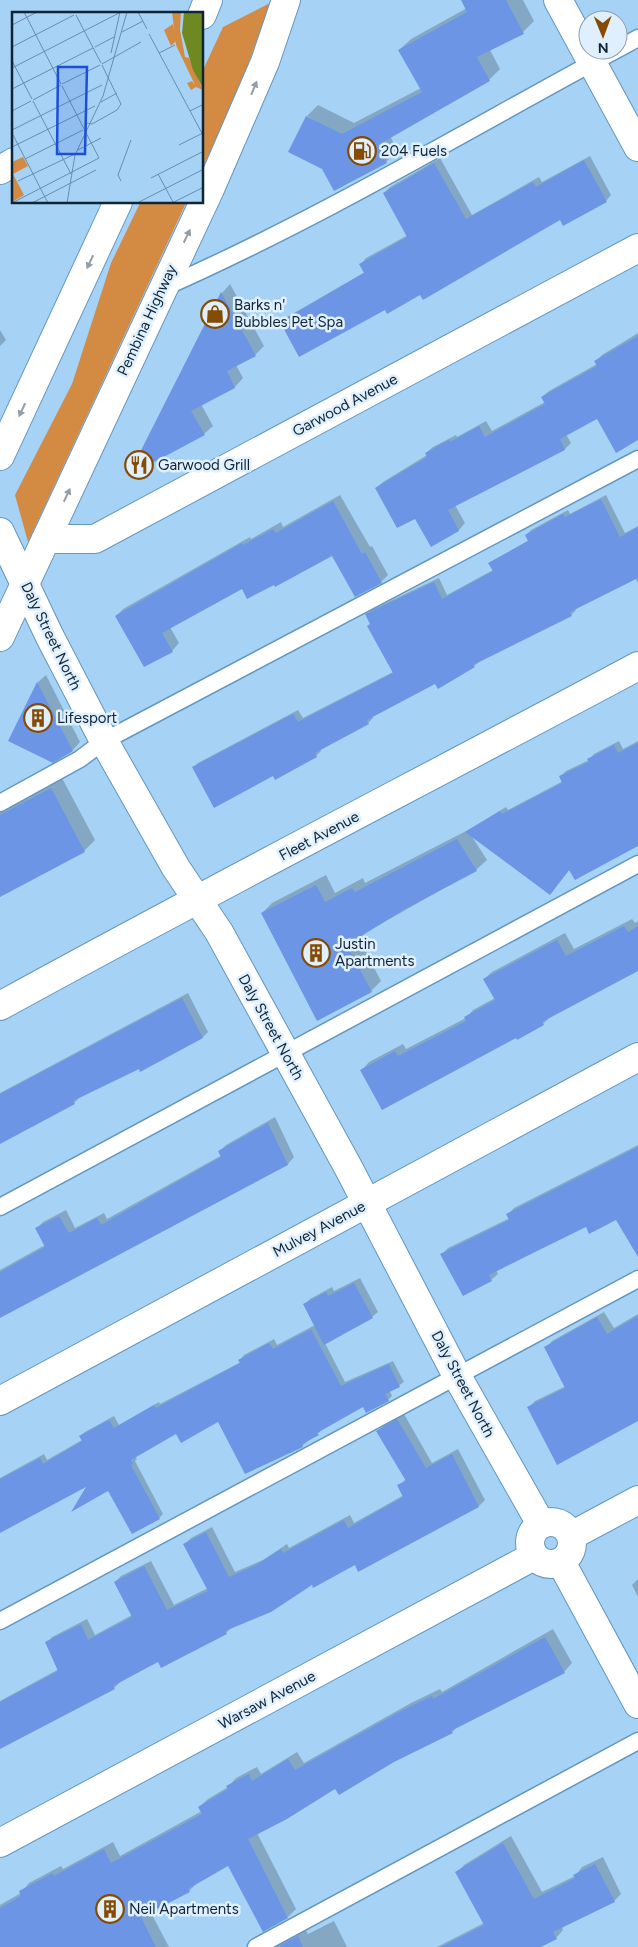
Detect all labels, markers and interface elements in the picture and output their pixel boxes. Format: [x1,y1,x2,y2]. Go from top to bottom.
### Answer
north arrow [578,10,628,60]
inset map [12,12,204,204]
text: N [598,39,609,56]
one-way arrow [250,80,258,95]
fuel station icon: 204 Fuels [347,136,377,166]
place label: 204 Fuels [381,142,447,160]
one-way arrow [183,229,191,243]
one-way arrow [86,255,94,269]
street label: Pembina Highway [113,262,181,378]
place label: Barks n' Bubbles Pet Spa [234,296,343,331]
shop icon: Barks n' Bubbles Pet Spa [200,299,230,329]
street label: Garwood Avenue [289,370,401,440]
one-way arrow [18,403,26,417]
restaurant icon: Garwood Grill [124,450,154,480]
place label: Garwood Grill [158,456,250,474]
one-way arrow [62,487,71,502]
street label: Daly Street North [17,579,85,693]
building icon: Lifesport [23,703,53,733]
place label: Lifesport [57,709,118,727]
street label: Fleet Avenue [276,807,362,865]
place label: Justin Apartments [335,935,414,970]
building icon: Justin Apartments [301,938,331,968]
street label: Daly Street North [235,971,307,1083]
street label: Mulvey Avenue [270,1197,368,1261]
street label: Daly Street North [427,1328,499,1440]
street label: Warsaw Avenue [215,1667,319,1733]
building icon: Neil Apartments [95,1894,125,1924]
place label: Neil Apartments [129,1900,239,1918]

